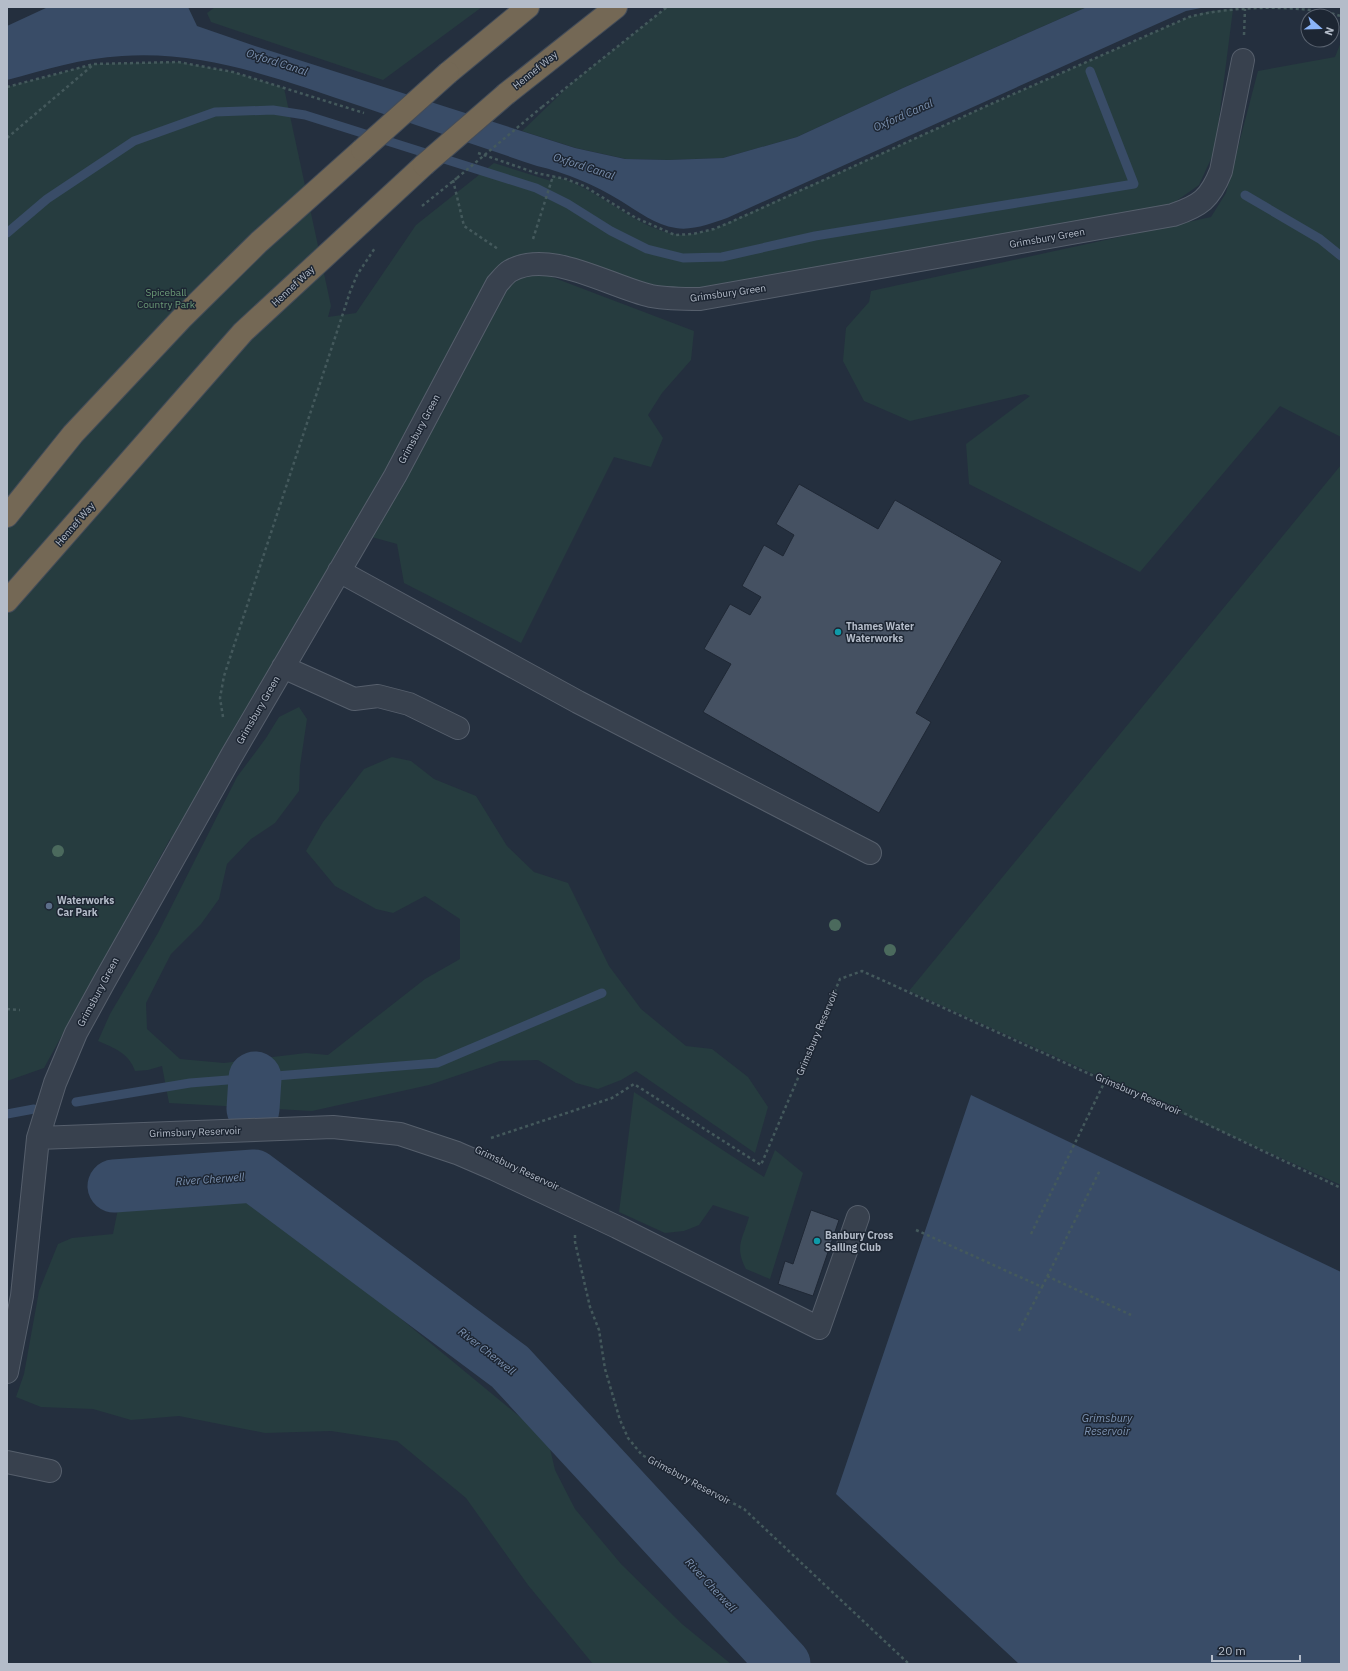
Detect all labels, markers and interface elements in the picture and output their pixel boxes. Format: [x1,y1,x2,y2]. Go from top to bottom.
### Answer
north arrow [1300,8,1340,48]
text: N [1321,25,1337,38]
water label: Oxford Canal [245,46,310,79]
street label: Hennef Way [510,48,560,92]
water label: Oxford Canal [871,96,935,134]
water label: Oxford Canal [552,150,617,183]
street label: Grimsbury Green [1008,225,1086,251]
street label: Hennef Way [269,263,317,309]
street label: Grimsbury Green [689,281,767,305]
park label: Spiceball Country Park [137,286,196,311]
street label: Grimsbury Green [395,392,443,466]
street label: Hennef Way [52,499,98,549]
place label: Thames Water Waterworks [846,620,914,645]
marker: Thames Water Waterworks [833,627,843,637]
street label: Grimsbury Green [233,674,283,746]
place label: Waterworks Car Park [57,894,114,919]
marker: Waterworks Car Park [44,901,54,911]
street label: Grimsbury Green [74,955,122,1029]
street label: Grimsbury Reservoir [793,988,841,1078]
street label: Grimsbury Reservoir [1093,1070,1183,1118]
street label: Grimsbury Reservoir [149,1124,241,1140]
street label: Grimsbury Reservoir [473,1143,562,1193]
water label: River Cherwell [175,1170,245,1188]
place label: Banbury Cross Sailing Club [825,1229,893,1254]
marker: Banbury Cross Sailing Club [812,1236,822,1246]
water label: River Cherwell [455,1324,519,1378]
water label: Grimsbury Reservoir [1082,1411,1133,1438]
street label: Grimsbury Reservoir [645,1453,733,1507]
water label: River Cherwell [682,1555,740,1615]
scale bar [1212,1637,1300,1663]
text: 20 m [1218,1643,1246,1658]

